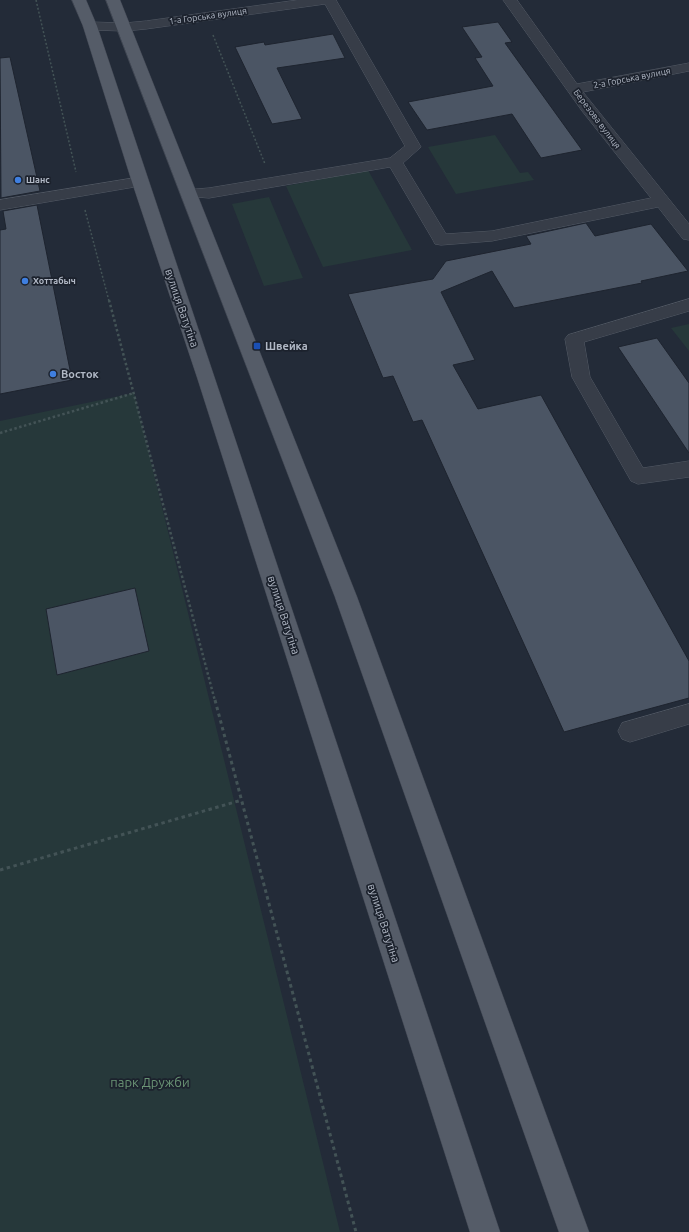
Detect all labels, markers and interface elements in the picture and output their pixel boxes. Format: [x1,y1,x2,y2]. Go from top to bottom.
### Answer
street label: 1-а Горська вулиця [168,6,248,26]
street label: 2-а Горська вулиця [593,66,672,90]
street label: Березова вулиця [571,87,623,151]
marker: Шанс [13,175,23,185]
place label: Шанс [26,175,50,185]
street label: вулиця Ватутіна [163,267,201,349]
marker: Хоттабыч [20,276,30,286]
place label: Хоттабыч [33,276,76,286]
place label: Швейка [265,340,308,352]
marker: Швейка [252,341,262,351]
place label: Восток [61,368,100,380]
marker: Восток [48,369,58,379]
street label: вулиця Ватутіна [266,574,302,656]
street label: вулиця Ватутіна [366,882,402,964]
park label: парк Дружби [110,1075,190,1089]

